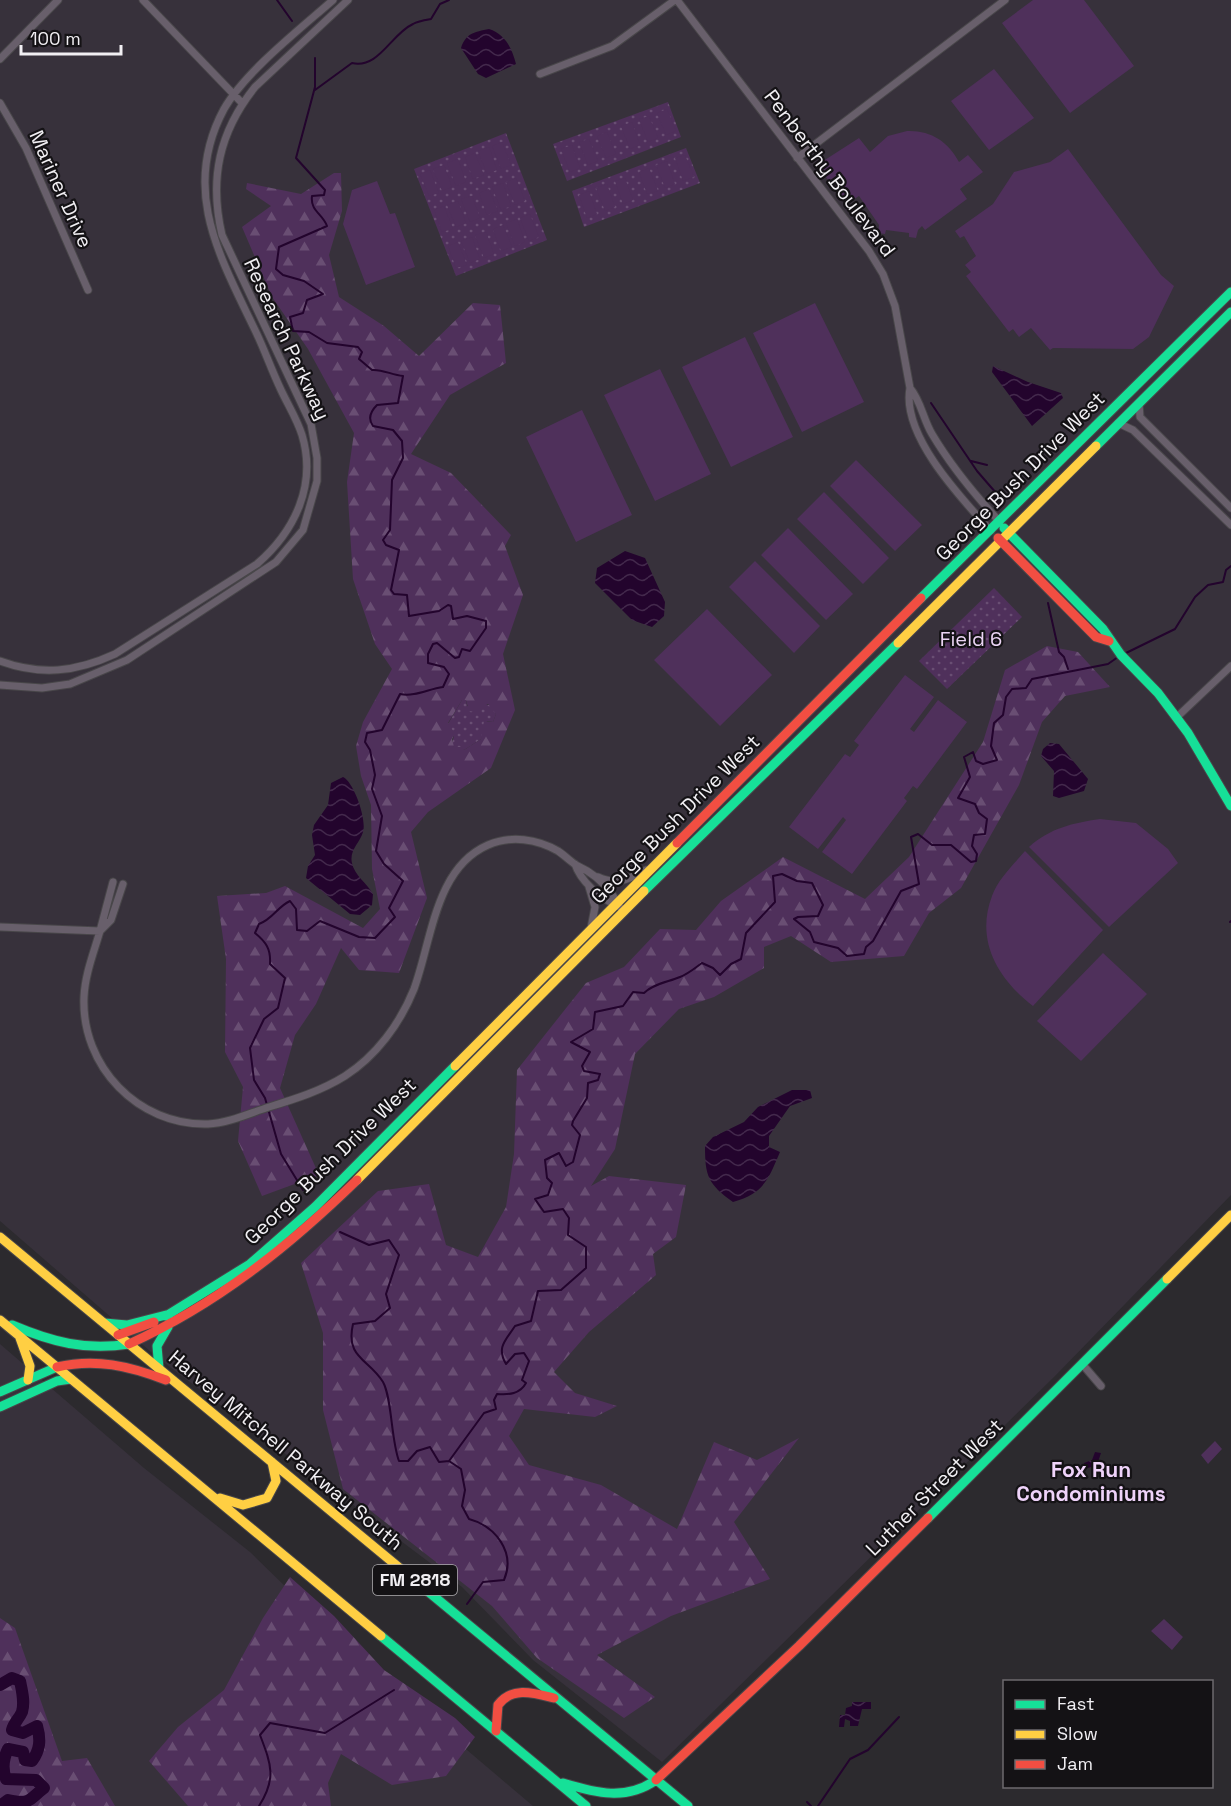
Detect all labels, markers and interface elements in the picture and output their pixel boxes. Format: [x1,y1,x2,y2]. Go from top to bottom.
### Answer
scale bar [21,18,122,56]
text: 100 m [30,27,81,50]
street label: Penberthy Boulevard [759,84,901,262]
street label: Mariner Drive [24,126,98,252]
street label: Research Parkway [238,254,336,424]
street label: George Bush Drive West [930,386,1110,566]
park label: Field 6 [940,626,1002,652]
street label: George Bush Drive West [585,729,765,909]
street label: George Bush Drive West [239,1072,421,1250]
street label: Harvey Mitchell Parkway South [163,1344,409,1556]
street label: Luther Street West [860,1413,1008,1561]
district label: Fox Run Condominiums [1016,1456,1166,1507]
road number: FM 2818 [373,1565,457,1595]
legend [1003,1680,1213,1788]
text: Fast [1057,1692,1094,1715]
text: Slow [1057,1722,1098,1745]
text: Jam [1057,1752,1093,1775]

